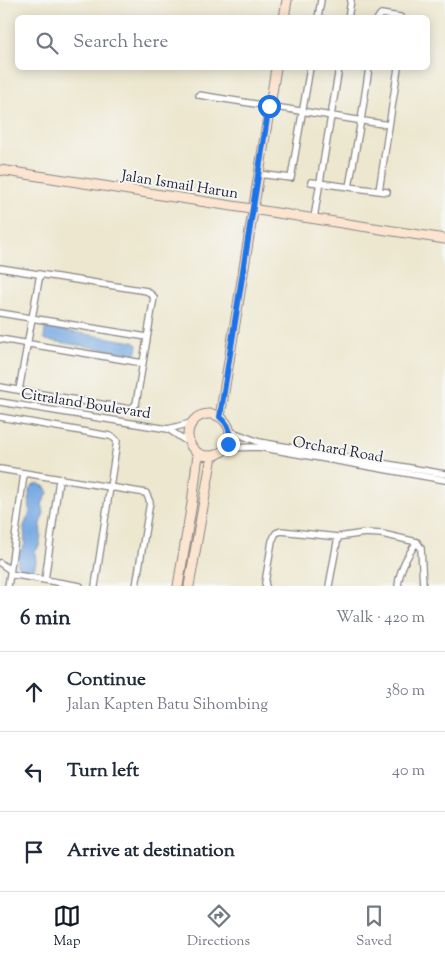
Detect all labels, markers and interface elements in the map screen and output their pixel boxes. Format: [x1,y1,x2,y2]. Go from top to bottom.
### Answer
search box [15,15,430,70]
icon: search [33,29,61,57]
text: Search here [73,29,168,56]
route start [258,95,281,118]
street label: Jalan Ismail Harun [119,166,240,205]
street label: Citraland Boulevard [19,384,153,425]
street label: Orchard Road [291,432,385,469]
route end [217,433,240,456]
text: 6 min [20,604,71,634]
text: Walk · 420 m [336,607,425,630]
text: Continue [67,667,146,694]
icon: ahead [20,678,48,706]
text: 380 m [385,680,425,703]
text: Jalan Kapten Batu Sihombing [67,694,268,717]
icon: left [20,758,48,786]
text: Turn left [67,758,139,785]
text: 40 m [392,760,425,783]
icon: arrive [20,838,48,866]
text: Arrive at destination [67,838,235,865]
tab: Map [53,902,81,952]
tab: Directions [187,902,250,952]
tab: Saved [356,902,392,952]

